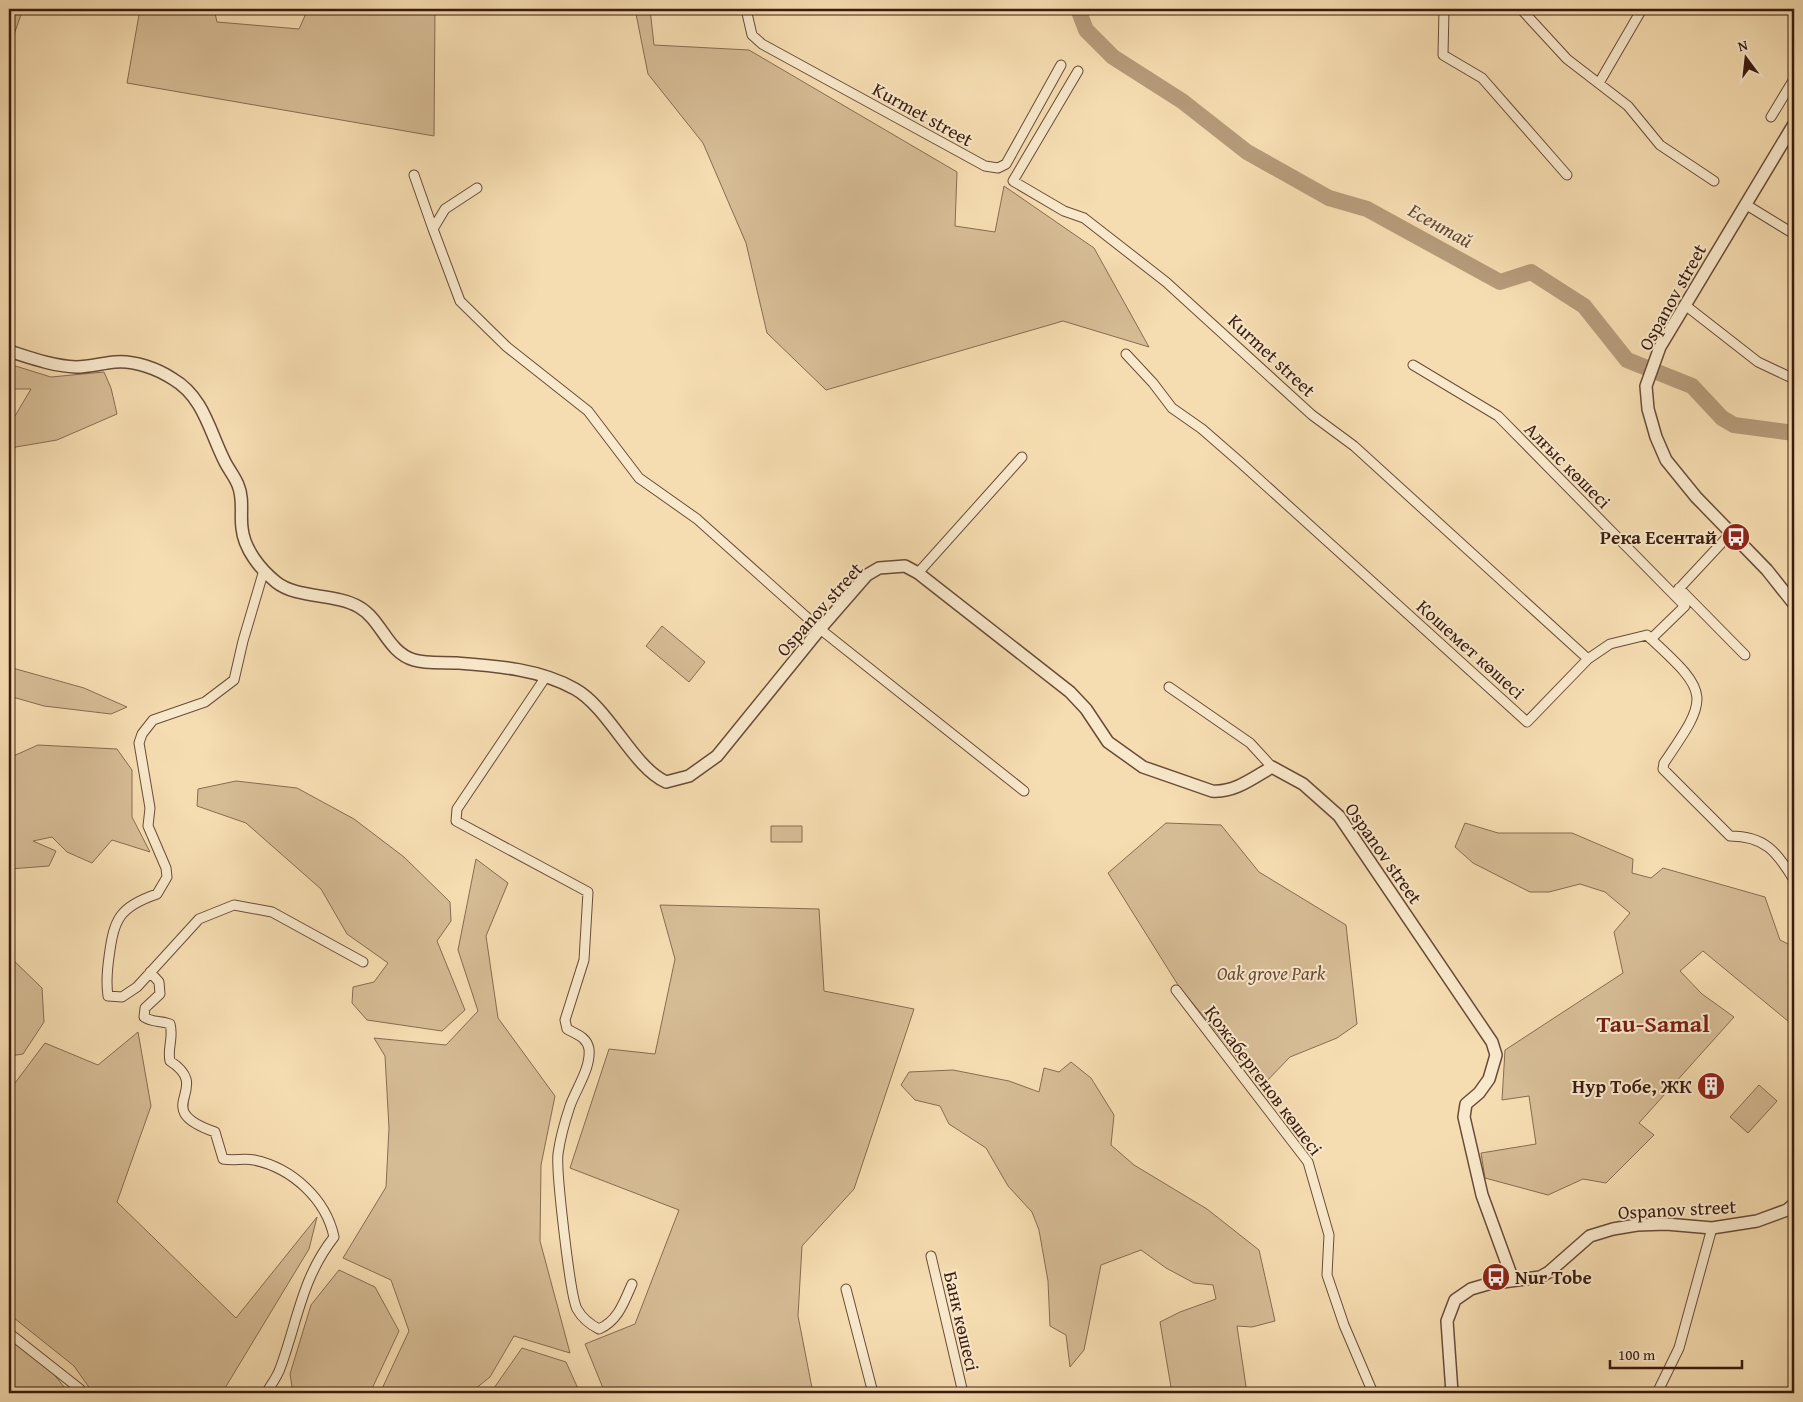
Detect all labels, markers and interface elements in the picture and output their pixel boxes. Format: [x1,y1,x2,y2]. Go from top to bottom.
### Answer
north arrow [1720,32,1770,82]
text: N [1736,34,1750,56]
street label: Kurmet street [868,75,979,153]
water label: Есентай [1403,195,1479,255]
street label: Ospanov street [1631,238,1713,356]
street label: Kurmet street [1222,307,1322,403]
street label: Алғыс көшесі [1518,415,1618,515]
bus stop icon: Река Есентай [1721,522,1751,552]
place label: Река Есентай [1600,523,1717,551]
street label: Ospanov street [769,555,869,662]
street label: Кошемет көшесі [1411,593,1531,705]
street label: Ospanov street [1339,797,1430,910]
park label: Oak grove Park [1217,959,1326,987]
street label: Қожабергенов көшесі [1198,999,1330,1161]
district label: Tau-Samal [1596,1006,1710,1041]
building icon: Нур Тобе, ЖК [1696,1071,1726,1101]
place label: Нур Тобе, ЖК [1572,1072,1692,1100]
street label: Ospanov street [1617,1192,1737,1226]
bus stop icon: Nur Tobe [1481,1262,1511,1292]
place label: Nur Tobe [1515,1263,1592,1291]
street label: Банк көшесі [937,1268,987,1374]
scale bar [1610,1337,1743,1369]
text: 100 m [1618,1344,1656,1365]

